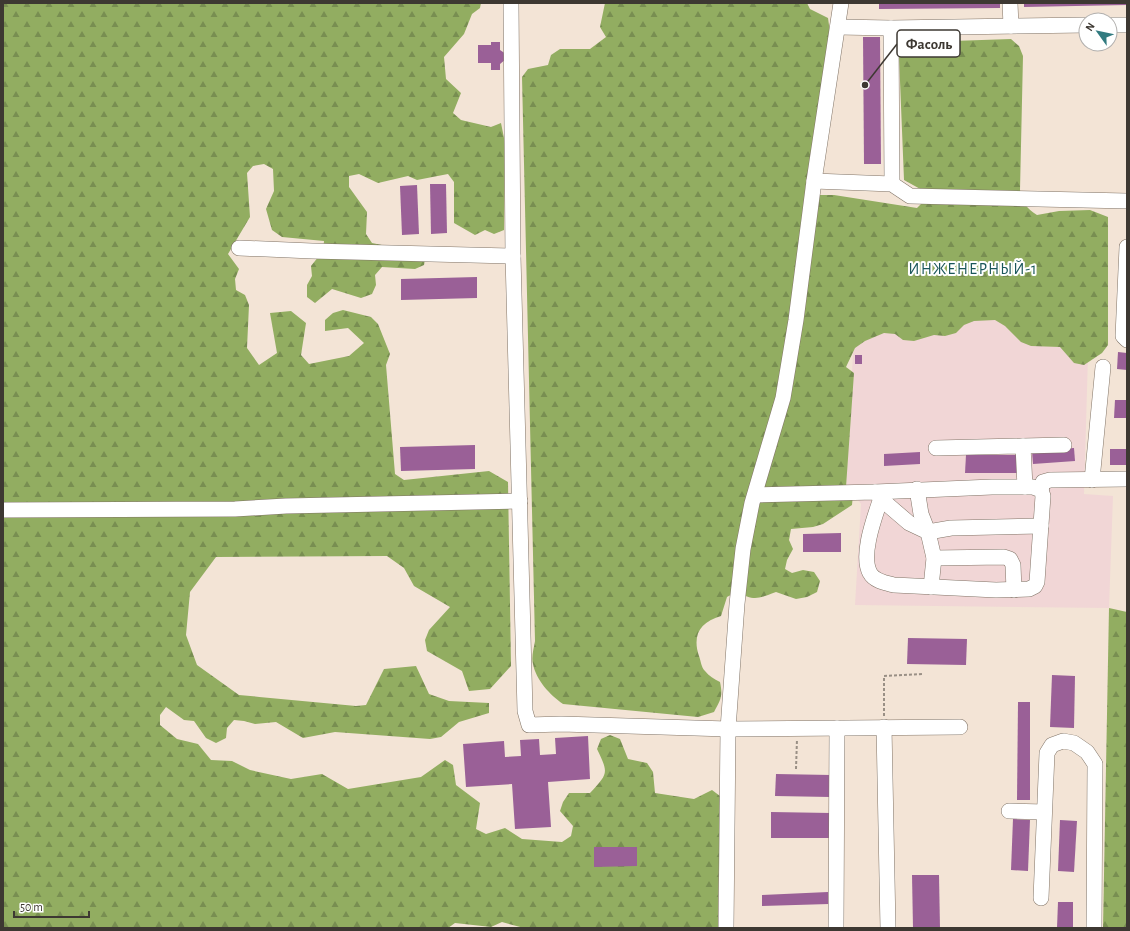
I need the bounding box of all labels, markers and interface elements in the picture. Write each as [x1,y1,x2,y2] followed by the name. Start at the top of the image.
[1078,12,1118,52] north arrow
[1083,21,1097,33] text: N
[897,30,960,57] callout: Фасоль
[906,37,952,52] text: Фасоль
[908,260,1038,277] district label: ИНЖЕНЕРНЫЙ-1
[14,893,89,919] scale bar
[20,901,43,913] text: 50 m

